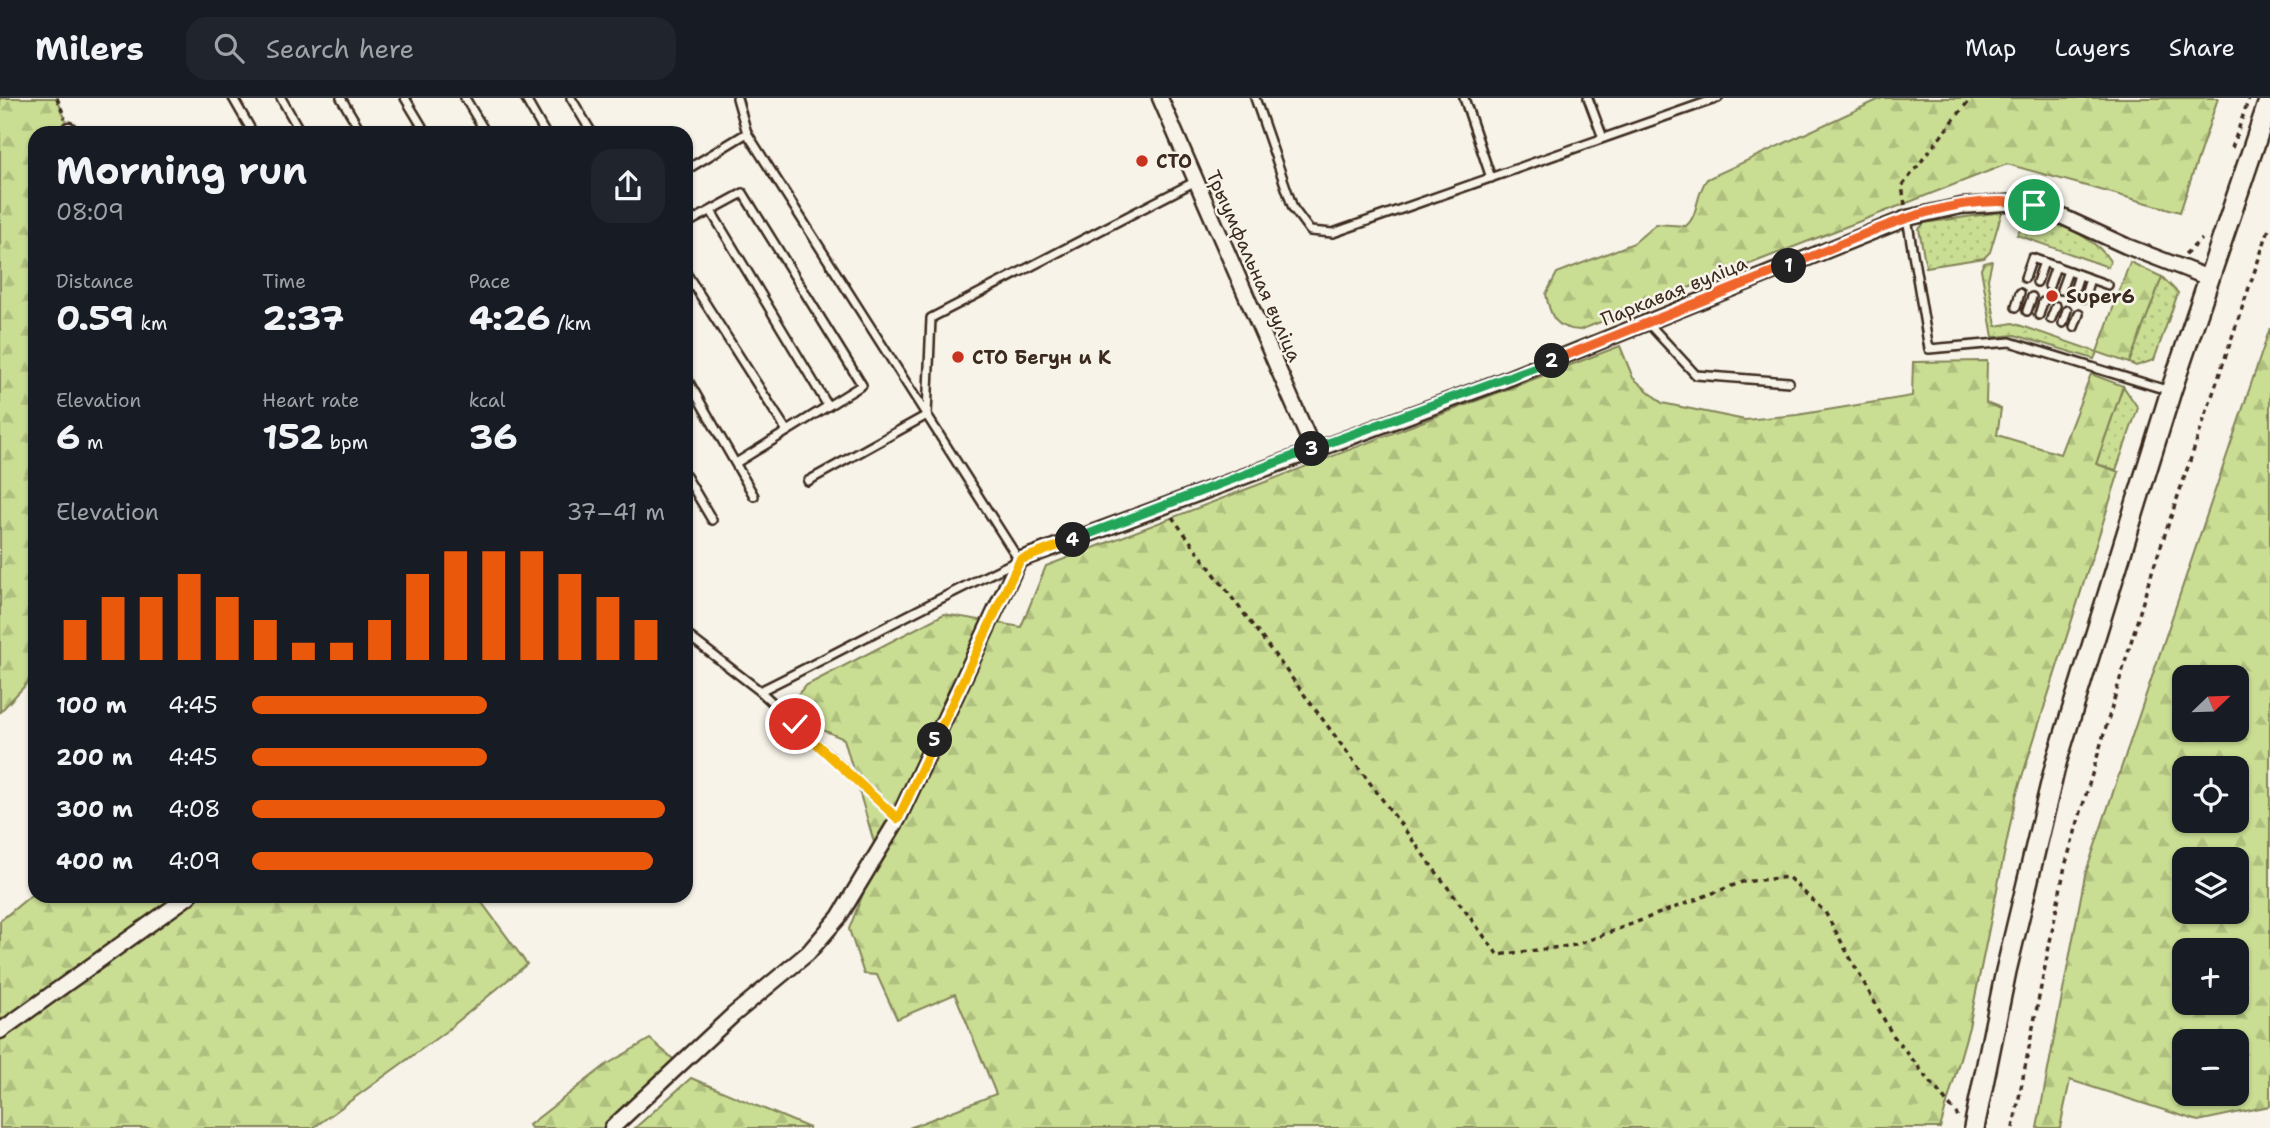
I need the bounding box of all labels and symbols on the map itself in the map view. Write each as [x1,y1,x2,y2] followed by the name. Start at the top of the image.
[1156,149,1192,174] place label: СТО
[1134,153,1150,169] marker: СТО
[1200,166,1308,366] street label: Трыумфальная вуліца
[2004,175,2064,235] pin
[1772,248,1806,284] pin: 1
[1597,250,1751,332] street label: Паркавая вуліца
[2066,284,2135,309] place label: Super6
[2044,288,2060,304] marker: Super6
[1534,344,1570,378] pin: 2
[972,345,1111,370] place label: СТО Бегун и К
[950,349,966,365] marker: СТО Бегун и К
[1294,432,1330,466] pin: 3
[1056,522,1090,558] pin: 4
[2172,665,2249,742] north arrow
[765,694,825,754] pin
[918,722,953,758] pin: 5

